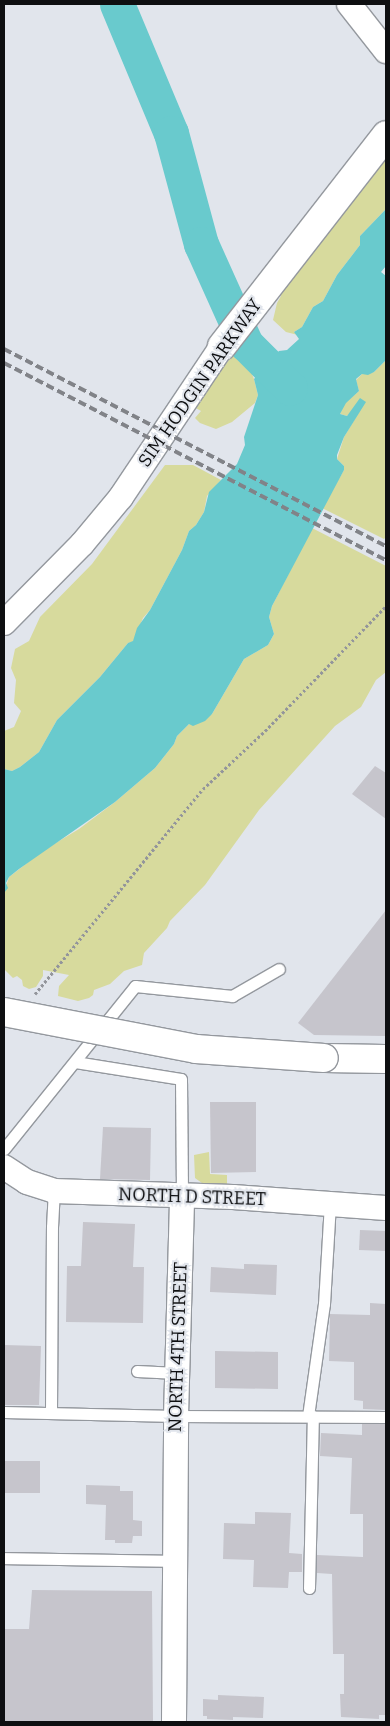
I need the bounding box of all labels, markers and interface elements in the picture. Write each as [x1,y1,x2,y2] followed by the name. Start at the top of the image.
[134,295,266,471] street label: SIM HODGIN PARKWAY
[118,1184,266,1210] street label: NORTH D STREET
[164,1262,192,1432] street label: NORTH 4TH STREET

